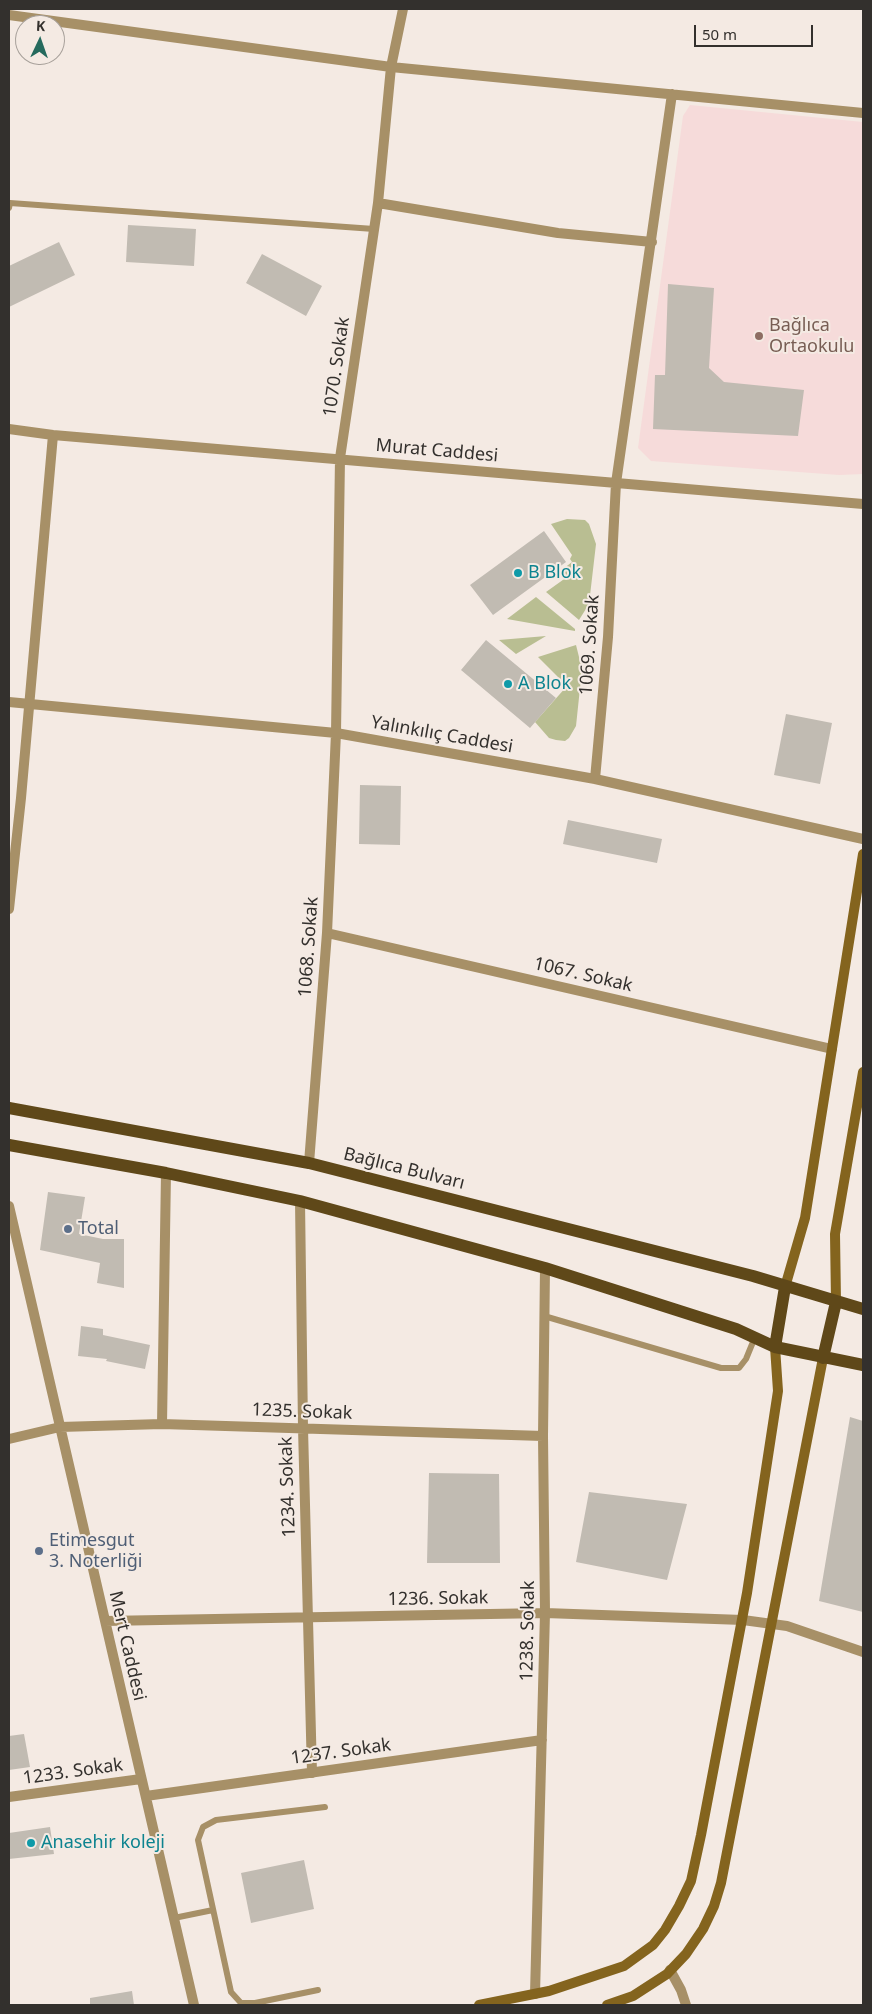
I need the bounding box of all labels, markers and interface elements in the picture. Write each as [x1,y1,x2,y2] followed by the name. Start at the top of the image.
[15,15,65,65] north arrow
[697,15,816,47] scale bar
[36,16,46,35] text: K
[702,24,737,44] text: 50 m
[769,315,854,358] place label: Bağlıca Ortaokulu
[319,316,355,418] street label: 1070. Sokak
[753,330,765,342] marker: Bağlıca Ortaokulu
[375,435,499,467] street label: Murat Caddesi
[528,562,581,584] place label: B Blok
[512,567,524,579] marker: B Blok
[576,594,604,696] street label: 1069. Sokak
[518,673,571,695] place label: A Blok
[502,678,514,690] marker: A Blok
[369,712,515,758] street label: Yalınkılıç Caddesi
[295,896,323,998] street label: 1068. Sokak
[531,953,635,997] street label: 1067. Sokak
[341,1143,467,1195] street label: Bağlıca Bulvarı
[78,1218,119,1240] place label: Total
[62,1223,74,1235] marker: Total
[251,1399,353,1425] street label: 1235. Sokak
[275,1436,301,1538] street label: 1234. Sokak
[49,1530,142,1572] place label: Etimesgut 3. Noterliği
[33,1545,45,1557] marker: Etimesgut 3. Noterliği
[516,1580,540,1682] street label: 1238. Sokak
[387,1587,489,1611] street label: 1236. Sokak
[104,1589,150,1703] street label: Mert Caddesi
[290,1734,392,1770] street label: 1237. Sokak
[22,1754,124,1790] street label: 1233. Sokak
[41,1832,165,1854] place label: Anasehir koleji
[25,1837,37,1849] marker: Anasehir koleji

